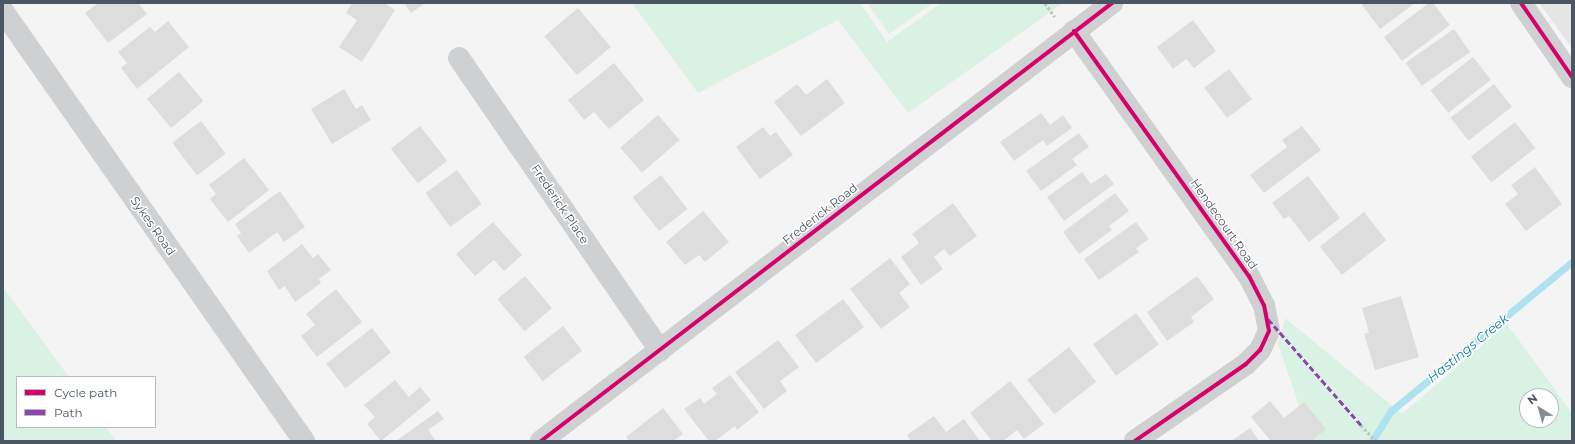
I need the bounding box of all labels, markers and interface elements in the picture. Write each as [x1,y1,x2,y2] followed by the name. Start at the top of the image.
[528,162,592,246] street label: Frederick Place
[1187,176,1261,272] street label: Hendecourt Road
[780,180,860,248] street label: Frederick Road
[127,194,179,258] street label: Sykes Road
[1424,311,1512,385] water label: Hastings Creek
[16,376,156,428] legend
[54,385,117,400] text: Cycle path
[1519,388,1559,428] north arrow
[1525,391,1540,407] text: N
[54,405,83,420] text: Path

